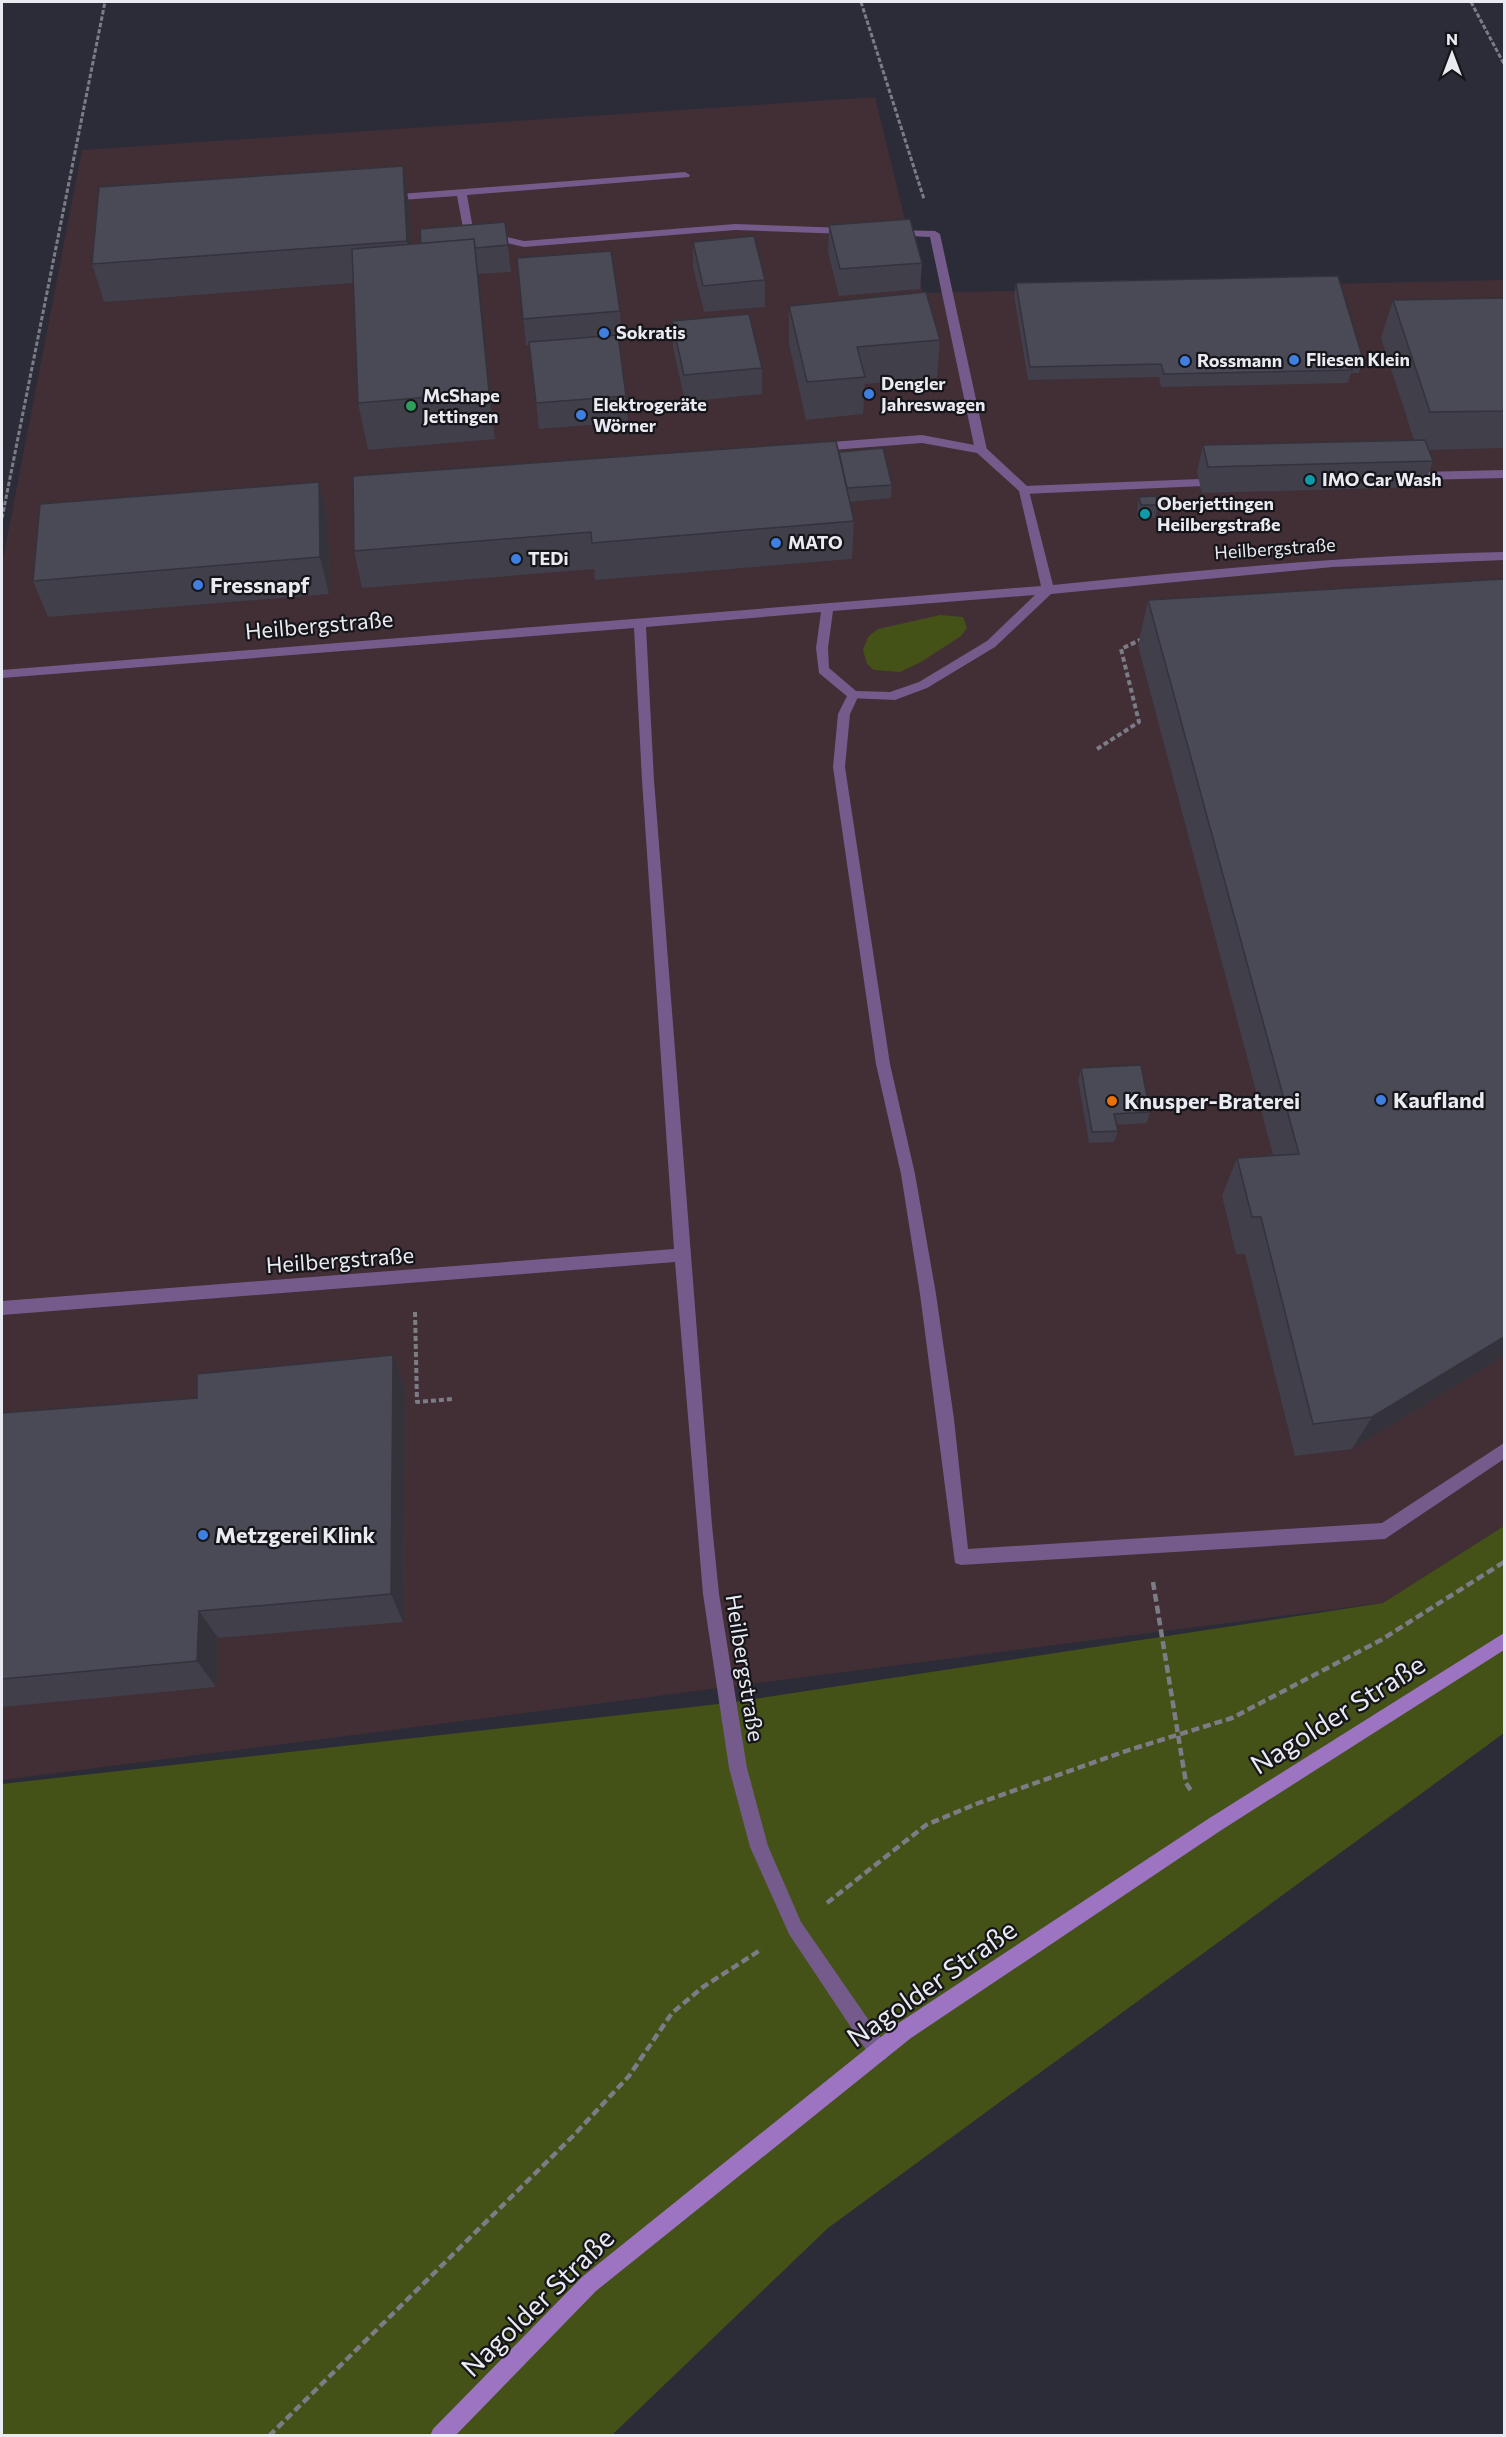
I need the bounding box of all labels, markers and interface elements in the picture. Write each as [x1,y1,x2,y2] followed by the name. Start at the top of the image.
[1422,24,1482,84] north arrow
[1446,29,1458,48] text: N
[616,321,686,343] place label: Sokratis
[597,326,611,340] marker: Sokratis
[1306,348,1410,370] place label: Fliesen Klein
[1197,349,1282,371] place label: Rossmann
[1287,353,1301,367] marker: Fliesen Klein
[1178,354,1192,368] marker: Rossmann
[881,372,985,415] place label: Dengler Jahreswagen
[423,384,500,427] place label: McShape Jettingen
[862,387,876,401] marker: Dengler Jahreswagen
[593,393,707,436] place label: Elektrogeräte Wörner
[404,399,418,413] marker: McShape Jettingen
[574,408,588,422] marker: Elektrogeräte Wörner
[1322,468,1442,490] place label: IMO Car Wash
[1303,473,1317,487] marker: IMO Car Wash
[1157,492,1280,535] place label: Oberjettingen Heilbergstraße
[1138,507,1152,521] marker: Oberjettingen Heilbergstraße
[788,531,843,553] place label: MATO
[1213,533,1336,563] street label: Heilbergstraße
[769,536,783,550] marker: MATO
[528,547,569,569] place label: TEDi
[509,552,523,566] marker: TEDi
[210,571,311,598] place label: Fressnapf
[191,578,205,592] marker: Fressnapf
[244,605,394,644] street label: Heilbergstraße
[1393,1086,1485,1113] place label: Kaufland
[1124,1087,1300,1114] place label: Knusper-Braterei
[1374,1093,1388,1107] marker: Kaufland
[1105,1094,1119,1108] marker: Knusper-Braterei
[265,1241,415,1278] street label: Heilbergstraße
[215,1521,376,1548] place label: Metzgerei Klink
[196,1528,210,1542] marker: Metzgerei Klink
[721,1592,770,1743] street label: Heilbergstraße
[1244,1647,1431,1781] street label: Nagolder Straße
[840,1912,1022,2054] street label: Nagolder Straße
[454,2221,620,2383] street label: Nagolder Straße

